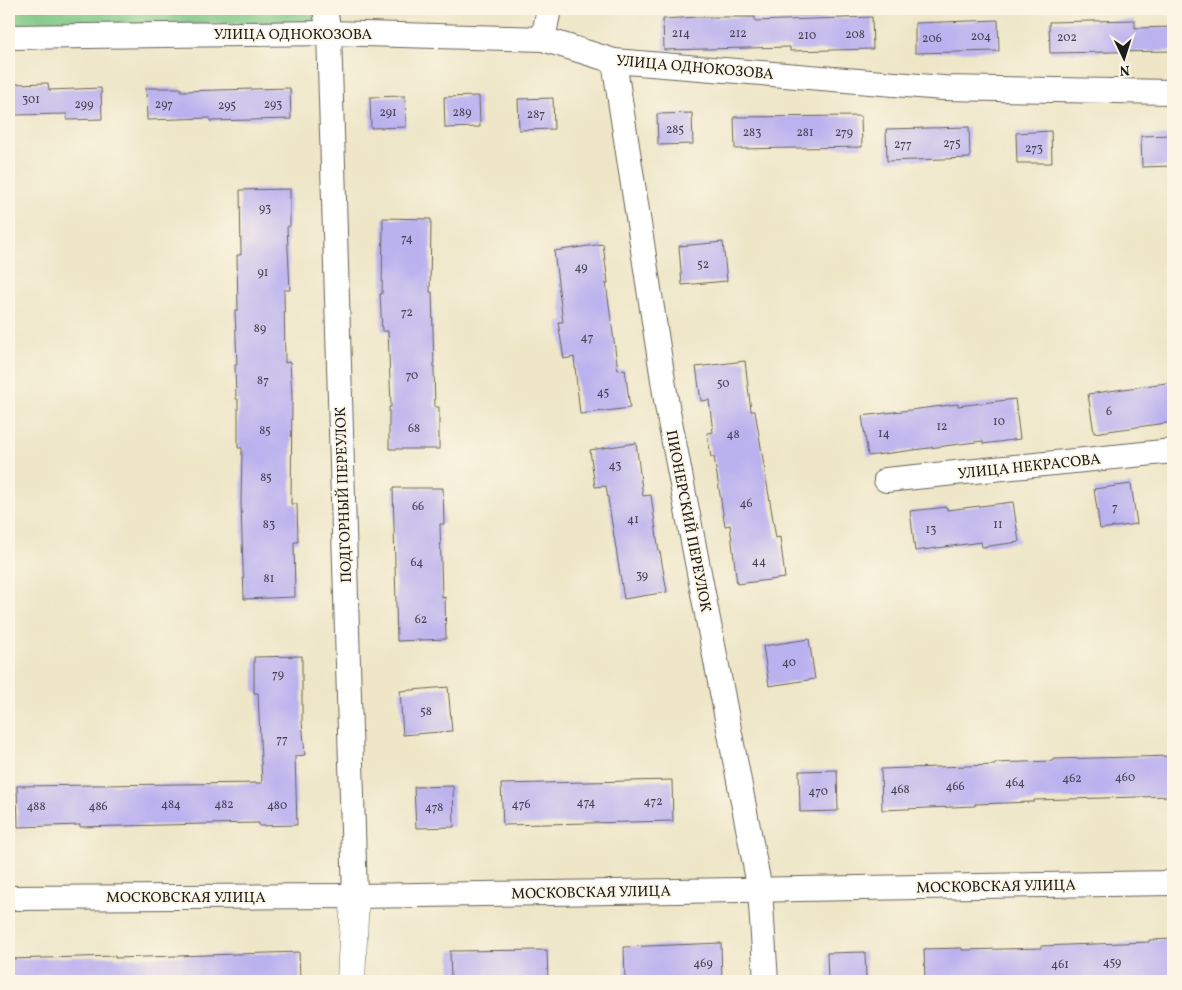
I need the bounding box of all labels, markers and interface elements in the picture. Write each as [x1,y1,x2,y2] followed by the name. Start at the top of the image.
[214,25,373,46] street label: УЛИЦА ОДНОКОЗОВА
[672,26,690,42] house number: 214
[729,26,747,42] house number: 212
[845,27,865,43] house number: 208
[798,28,816,44] house number: 210
[971,29,991,45] house number: 204
[1057,30,1077,46] house number: 202
[922,31,942,47] house number: 206
[1100,32,1150,82] north arrow
[615,51,775,86] street label: УЛИЦА ОДНОКОЗОВА
[1119,60,1131,79] text: N
[22,92,40,108] house number: 301
[75,97,93,113] house number: 299
[155,97,173,113] house number: 297
[264,97,282,113] house number: 293
[218,98,236,114] house number: 295
[379,105,397,121] house number: 291
[453,105,471,121] house number: 289
[527,107,545,123] house number: 287
[666,122,684,138] house number: 285
[743,125,761,141] house number: 283
[796,125,814,141] house number: 281
[835,125,853,141] house number: 279
[943,136,961,152] house number: 275
[894,137,912,153] house number: 277
[1025,141,1043,157] house number: 273
[259,201,271,217] house number: 93
[401,231,413,247] house number: 74
[697,257,709,273] house number: 52
[574,260,588,276] house number: 49
[258,265,268,281] house number: 91
[401,305,413,321] house number: 72
[254,321,266,337] house number: 89
[581,330,594,346] house number: 47
[406,368,418,384] house number: 70
[257,373,269,389] house number: 87
[717,376,729,392] house number: 50
[597,385,610,401] house number: 45
[1106,404,1112,420] house number: 6
[331,407,358,583] street label: ПОДГОРНЫЙ ПЕРЕУЛОК
[993,414,1005,430] house number: 10
[936,419,948,435] house number: 12
[408,421,420,437] house number: 68
[259,423,271,439] house number: 85
[878,426,890,442] house number: 14
[726,427,740,443] house number: 48
[660,428,716,614] street label: ПИОНЕРСКИЙ ПЕРЕУЛОК
[957,450,1102,485] street label: УЛИЦА НЕКРАСОВА
[609,458,621,474] house number: 43
[260,470,272,486] house number: 85
[739,496,753,512] house number: 46
[412,499,424,515] house number: 66
[1112,500,1118,516] house number: 7
[627,512,639,528] house number: 41
[263,517,275,533] house number: 83
[993,517,1003,533] house number: 11
[926,522,936,538] house number: 13
[752,554,766,570] house number: 44
[411,555,423,571] house number: 64
[636,568,648,584] house number: 39
[264,571,274,587] house number: 81
[415,612,427,628] house number: 62
[782,655,796,671] house number: 40
[272,667,284,683] house number: 79
[420,704,432,720] house number: 58
[276,732,288,748] house number: 77
[1115,770,1135,786] house number: 460
[1062,771,1082,787] house number: 462
[1005,775,1025,791] house number: 464
[945,779,965,795] house number: 466
[890,782,910,798] house number: 468
[808,784,828,800] house number: 470
[643,794,663,810] house number: 472
[577,795,595,811] house number: 474
[161,797,181,813] house number: 484
[214,797,234,813] house number: 482
[511,797,531,813] house number: 476
[267,798,287,814] house number: 480
[26,799,46,815] house number: 488
[88,799,108,815] house number: 486
[425,800,443,816] house number: 478
[916,876,1077,899] street label: МОСКОВСКАЯ УЛИЦА
[511,882,672,905] street label: МОСКОВСКАЯ УЛИЦА
[106,888,266,909] street label: МОСКОВСКАЯ УЛИЦА
[1103,955,1121,971] house number: 459
[693,956,713,972] house number: 469
[1051,957,1069,973] house number: 461

